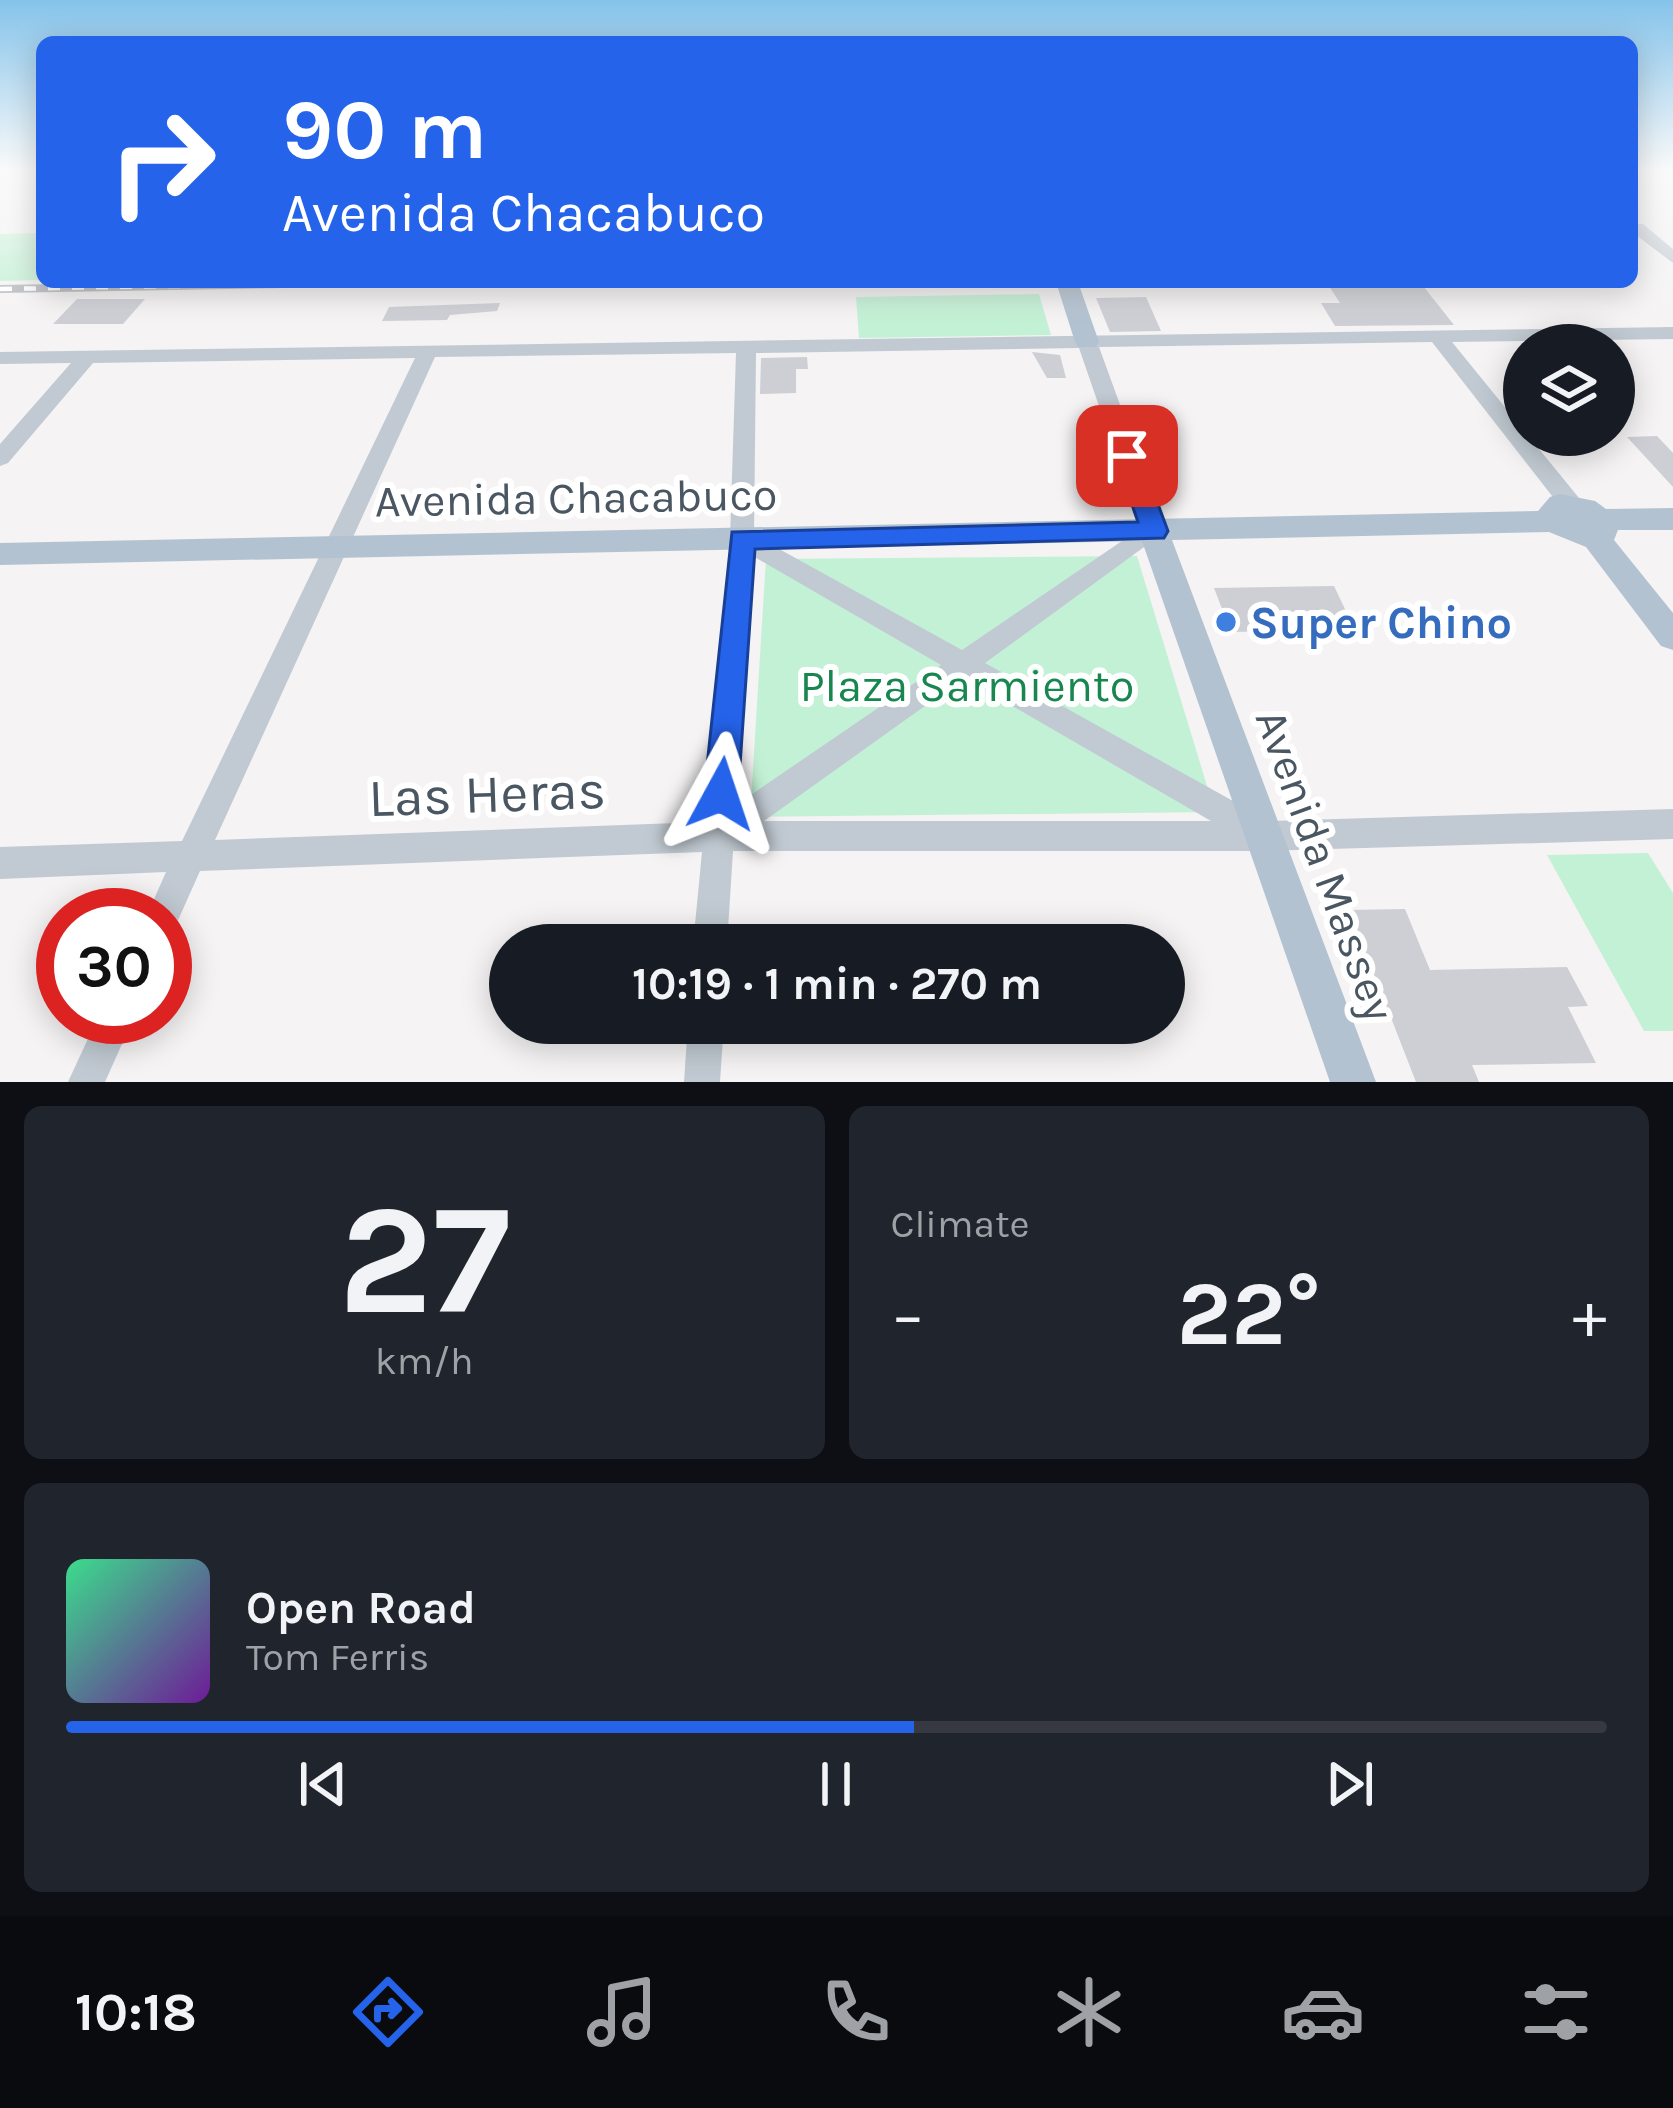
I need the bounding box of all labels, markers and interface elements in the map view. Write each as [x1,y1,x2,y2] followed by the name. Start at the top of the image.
[282,81,487,179] text: 90 m
[84,84,240,240] icon: right
[282,181,765,245] text: Avenida Chacabuco
[1503,324,1635,456] map controls
[1503,324,1635,456] button: layers
[1076,405,1178,507] pin
[1094,423,1160,489] icon: arrive
[374,468,778,528] street label: Avenida Chacabuco
[1250,597,1512,649] place label: Super Chino
[1213,609,1239,635] marker: Super Chino
[800,660,1134,712] park label: Plaza Sarmiento
[1244,703,1406,1029] street label: Avenida Massey
[658,731,784,857] position arrow
[367,758,607,830] street label: Las Heras
[36,888,192,1044] speed limit sign: 30
[632,958,1042,1010] text: 10:19 · 1 min · 270 m
[338,1169,510,1351] text: 27
[891,1201,1030,1247] text: Climate
[1177,1261,1321,1367] text: 22°
[891,1276,925,1354] text: −
[1572,1276,1607,1354] text: +
[375,1338,474,1384] text: km/h
[246,1582,476,1634] text: Open Road
[246,1634,429,1680] text: Tom Ferris
[290,1751,356,1817] icon: previous
[803,1751,869,1817] icon: pause
[1317,1751,1383,1817] icon: next
[346,1970,430,2054] icon: directions
[580,1970,664,2054] icon: music
[814,1970,898,2054] icon: phone
[1047,1970,1131,2054] icon: climate
[1281,1970,1365,2054] icon: car
[1514,1970,1598,2054] icon: filters
[75,1980,197,2044] text: 10:18

